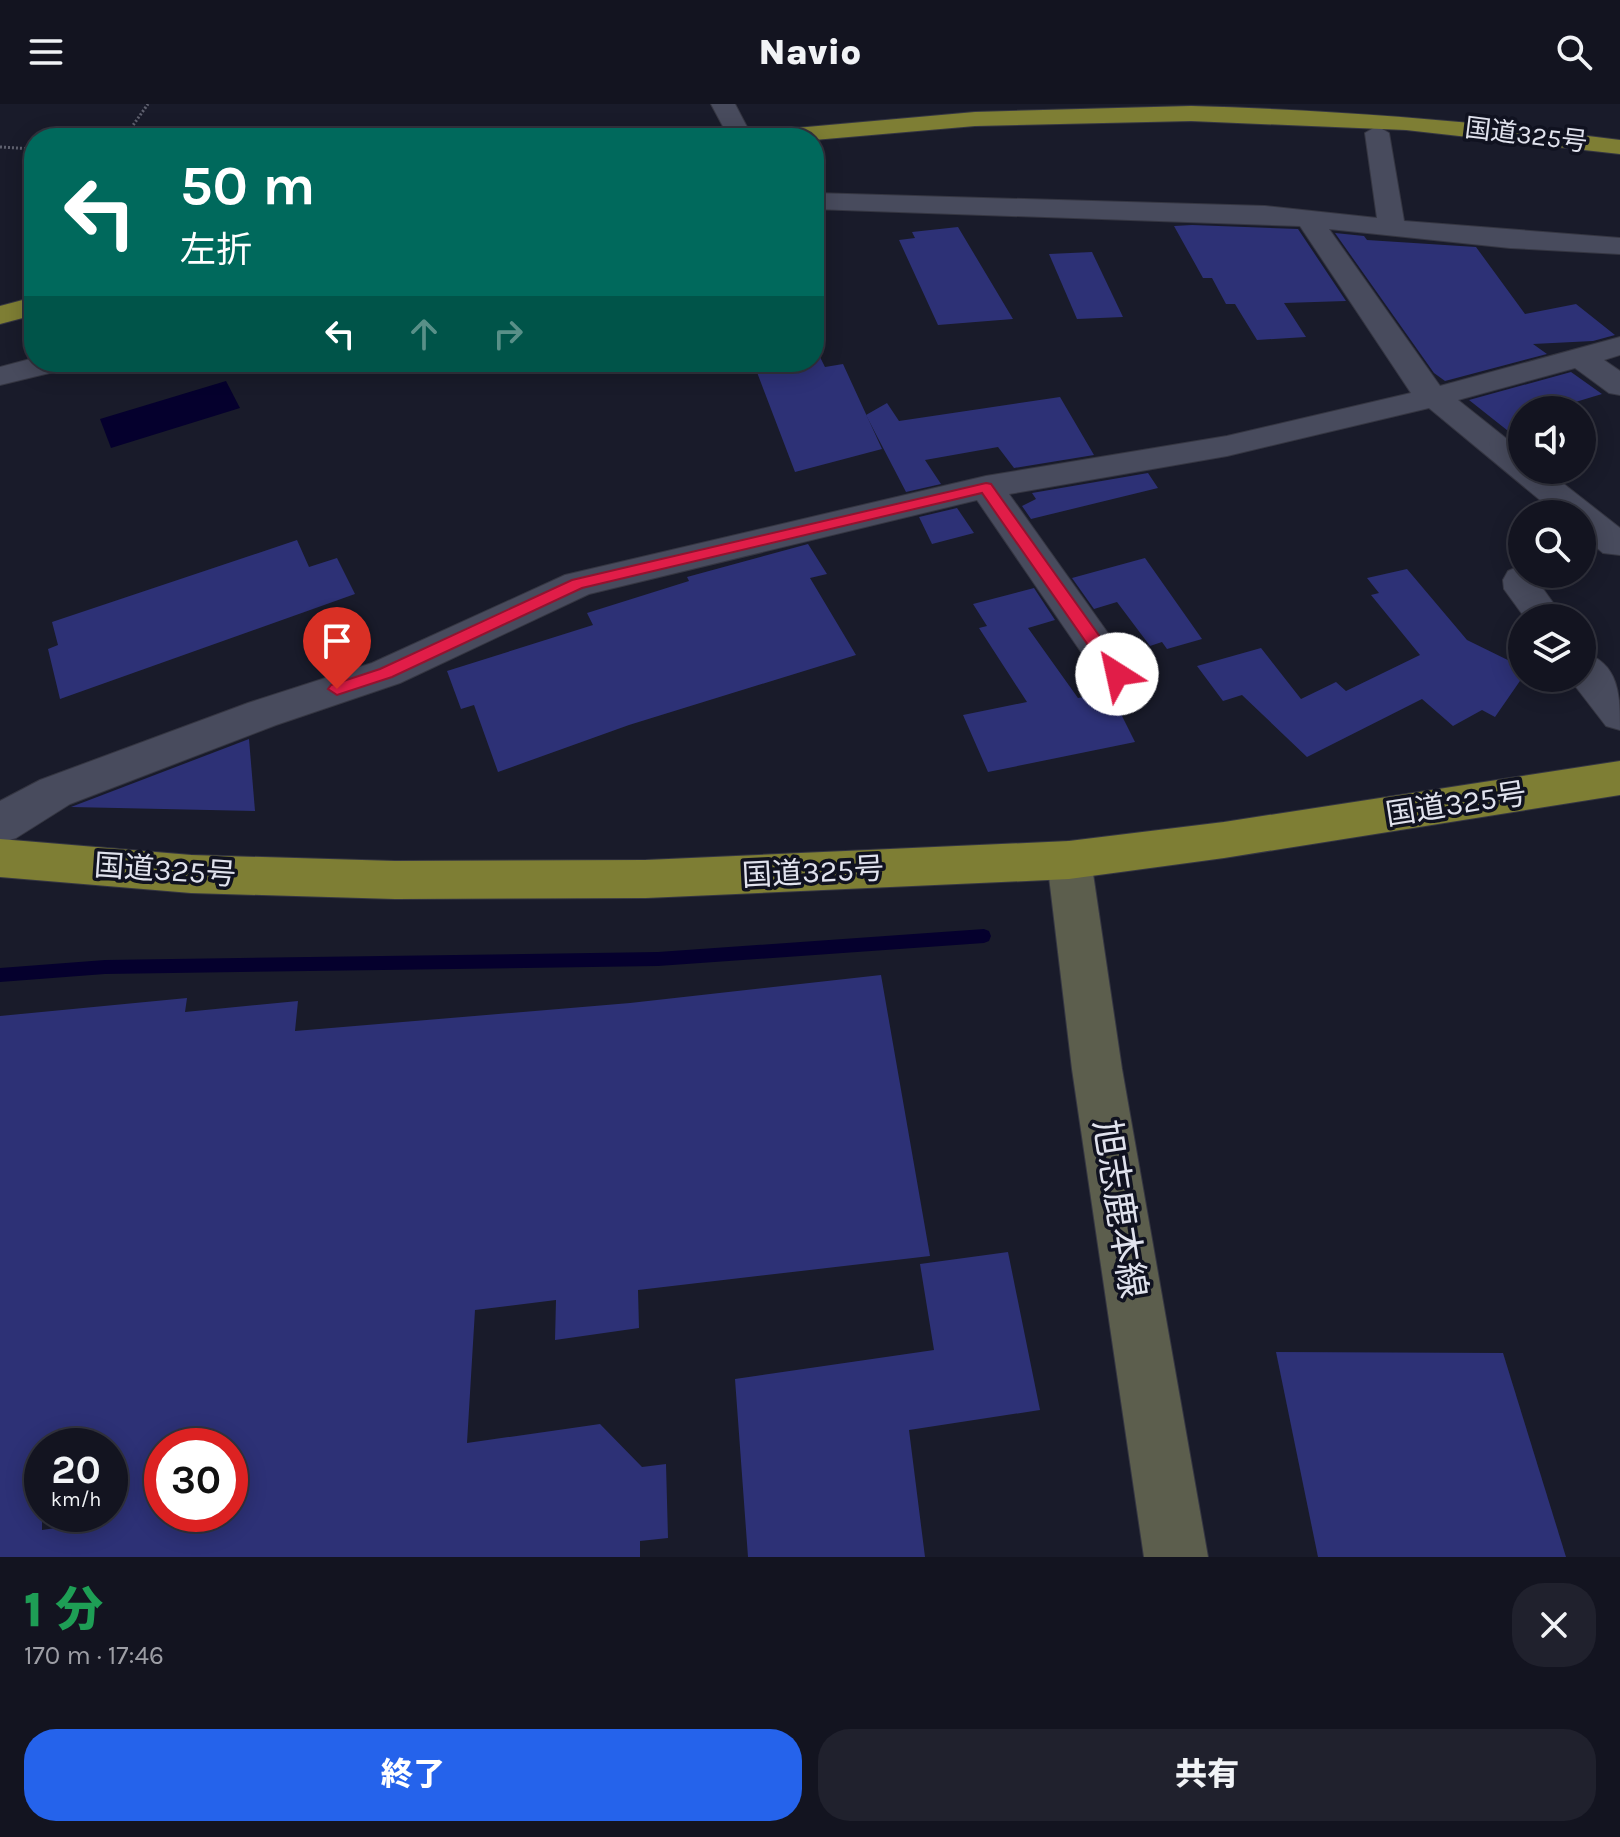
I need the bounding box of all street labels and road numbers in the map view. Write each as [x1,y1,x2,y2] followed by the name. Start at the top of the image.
[1463,112,1589,158] street label: 国道325号
[1383,775,1529,833] street label: 国道325号
[93,847,237,893] street label: 国道325号
[741,850,885,894] street label: 国道325号
[1085,1117,1155,1301] street label: 旭志鹿本線

